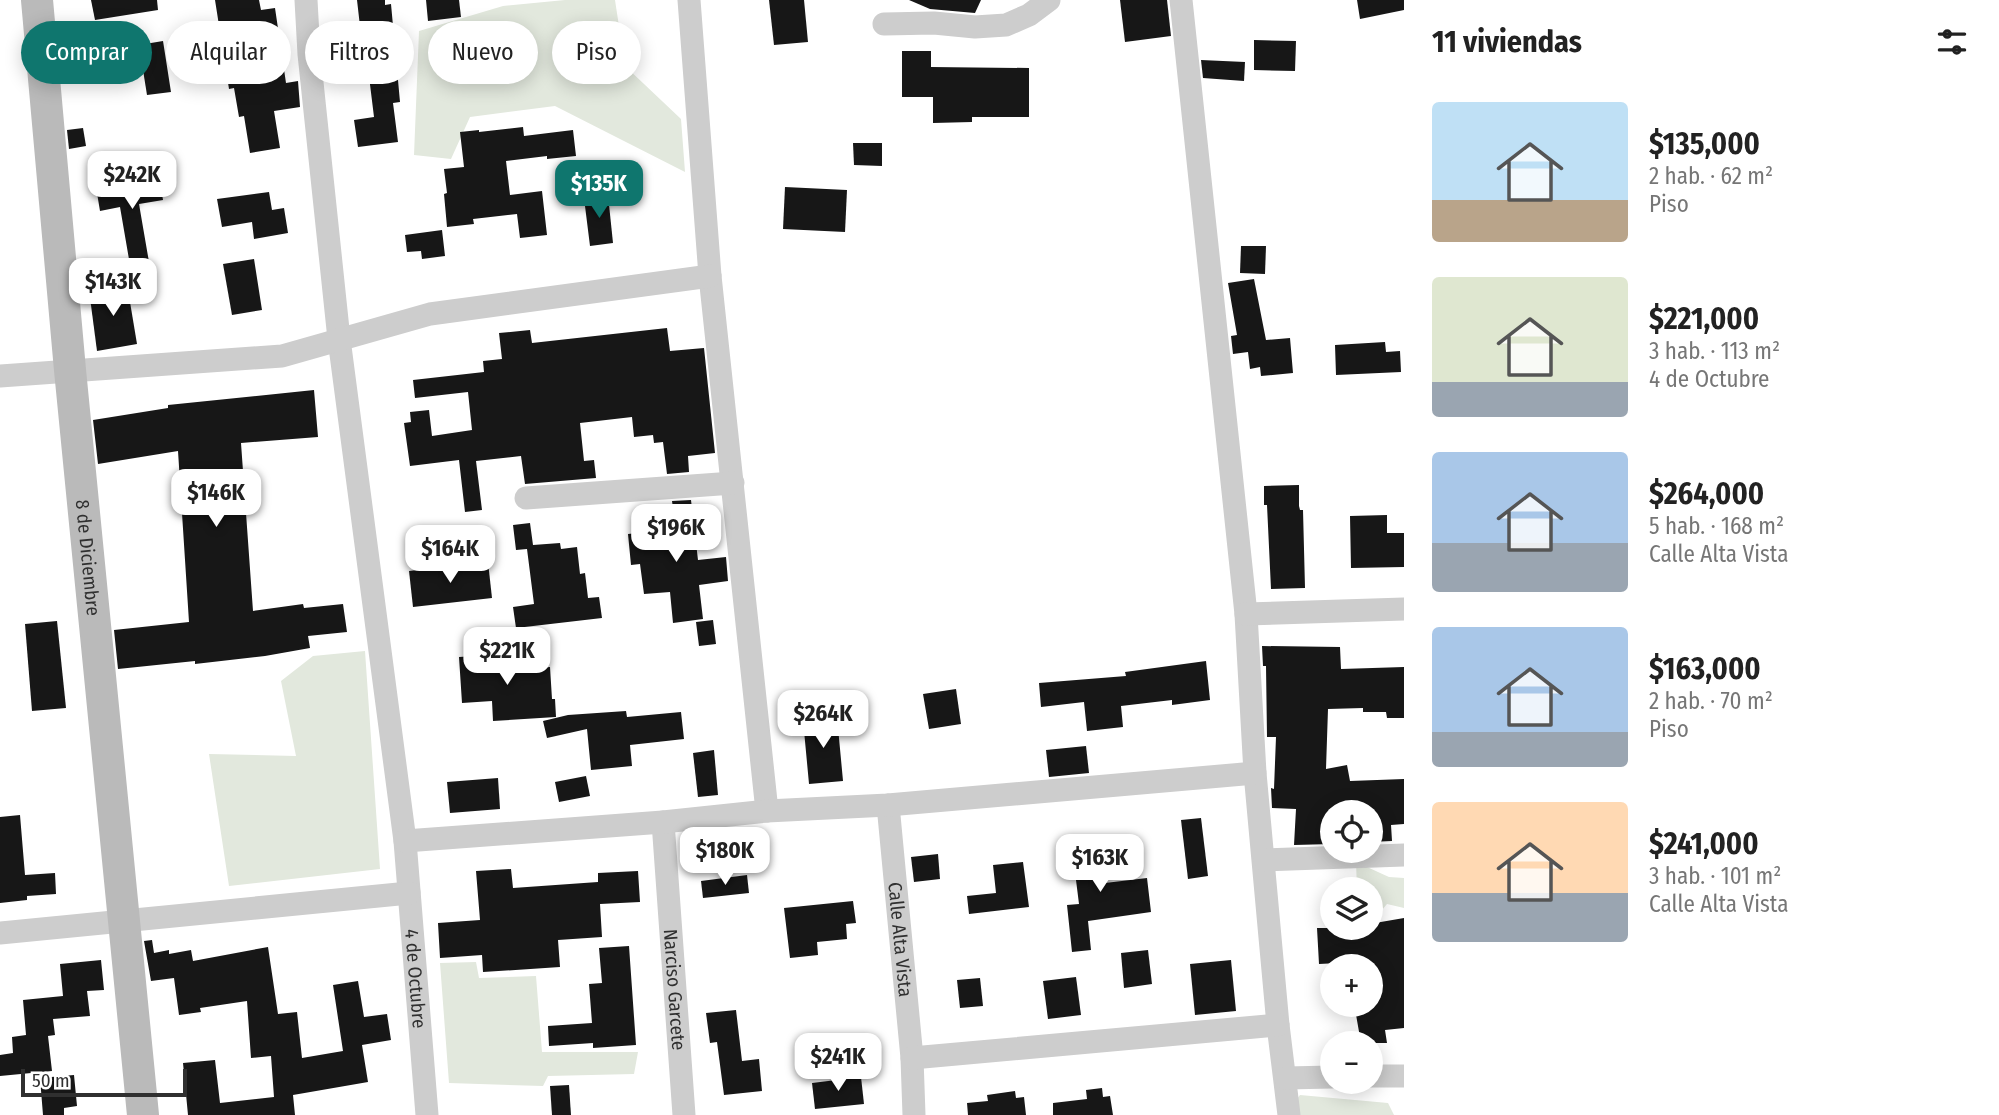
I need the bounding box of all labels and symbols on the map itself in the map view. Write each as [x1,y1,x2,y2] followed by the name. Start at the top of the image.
[83,152,181,211] pin: $242K
[550,160,648,220] pin: $135K
[64,258,162,318] pin: $143K
[167,470,265,529] pin: $146K
[71,499,105,617] street label: 8 de Diciembre
[627,504,725,564] pin: $196K
[401,526,499,585] pin: $164K
[458,628,556,687] pin: $221K
[774,690,872,750] pin: $264K
[676,828,774,887] pin: $180K
[1051,834,1149,894] pin: $163K
[883,881,917,998] street label: Calle Alta Vista
[400,928,431,1029] street label: 4 de Octubre
[659,928,690,1051] street label: Narciso Garcete
[789,1034,887,1093] pin: $241K
[21,1066,187,1098] scale bar

